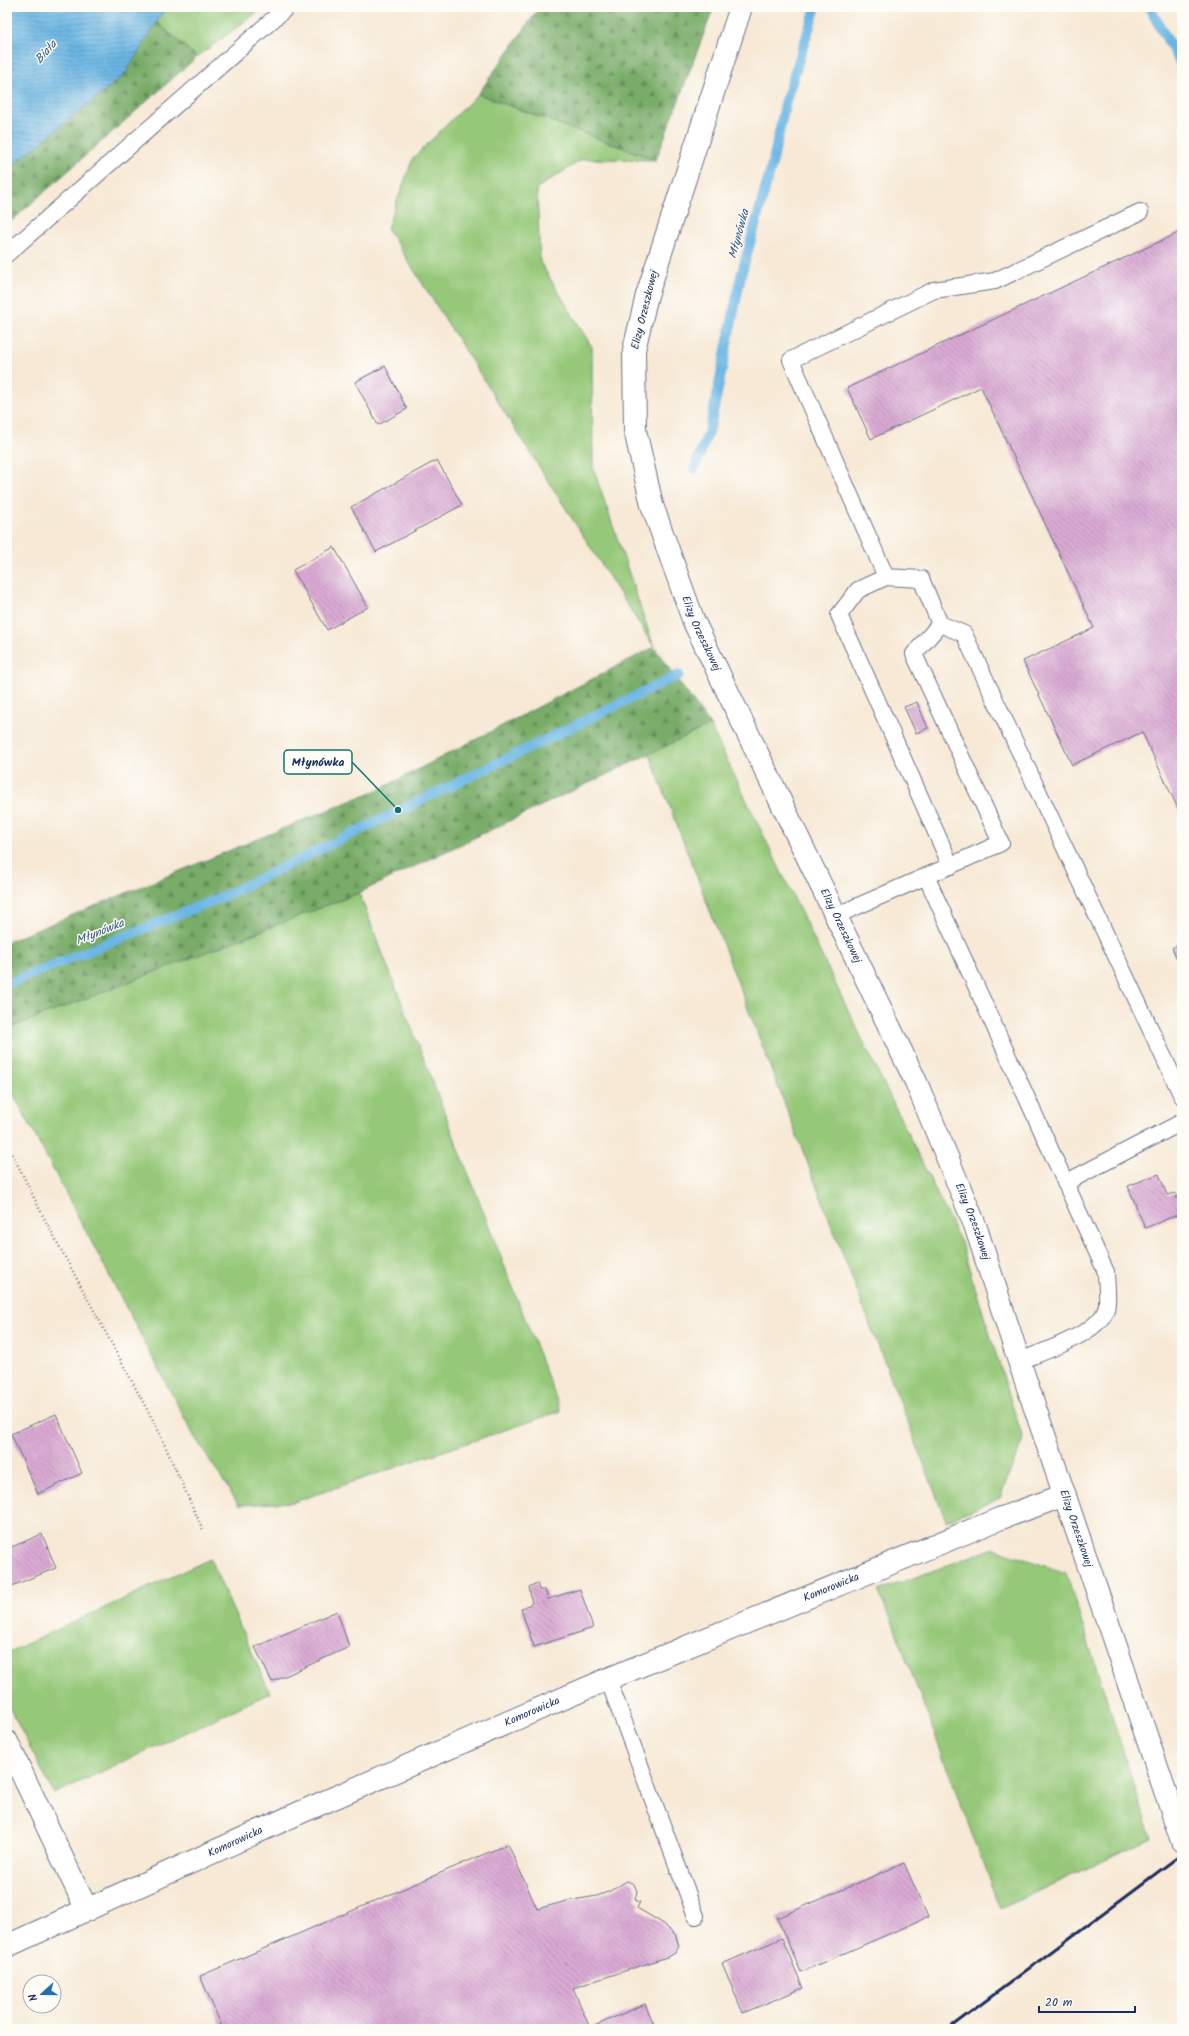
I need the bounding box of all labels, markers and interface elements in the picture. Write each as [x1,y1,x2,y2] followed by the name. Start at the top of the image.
[30,35,63,68] water label: Biała
[723,206,755,261] water label: Młynówka
[626,267,664,352] street label: Elizy Orzeszkowej
[676,593,726,676] street label: Elizy Orzeszkowej
[284,750,352,774] callout: Młynówka
[292,753,344,772] text: Młynówka
[815,885,867,967] street label: Elizy Orzeszkowej
[73,913,128,950] water label: Młynówka
[950,1180,995,1264] street label: Elizy Orzeszkowej
[1054,1487,1098,1571] street label: Elizy Orzeszkowej
[801,1568,862,1607] street label: Komorowicka
[501,1692,563,1732] street label: Komorowicka
[205,1822,266,1862] street label: Komorowicka
[22,1974,62,2014] north arrow
[1039,1988,1135,2014] scale bar
[24,1991,43,2004] text: N
[1045,1993,1073,2012] text: 20 m

